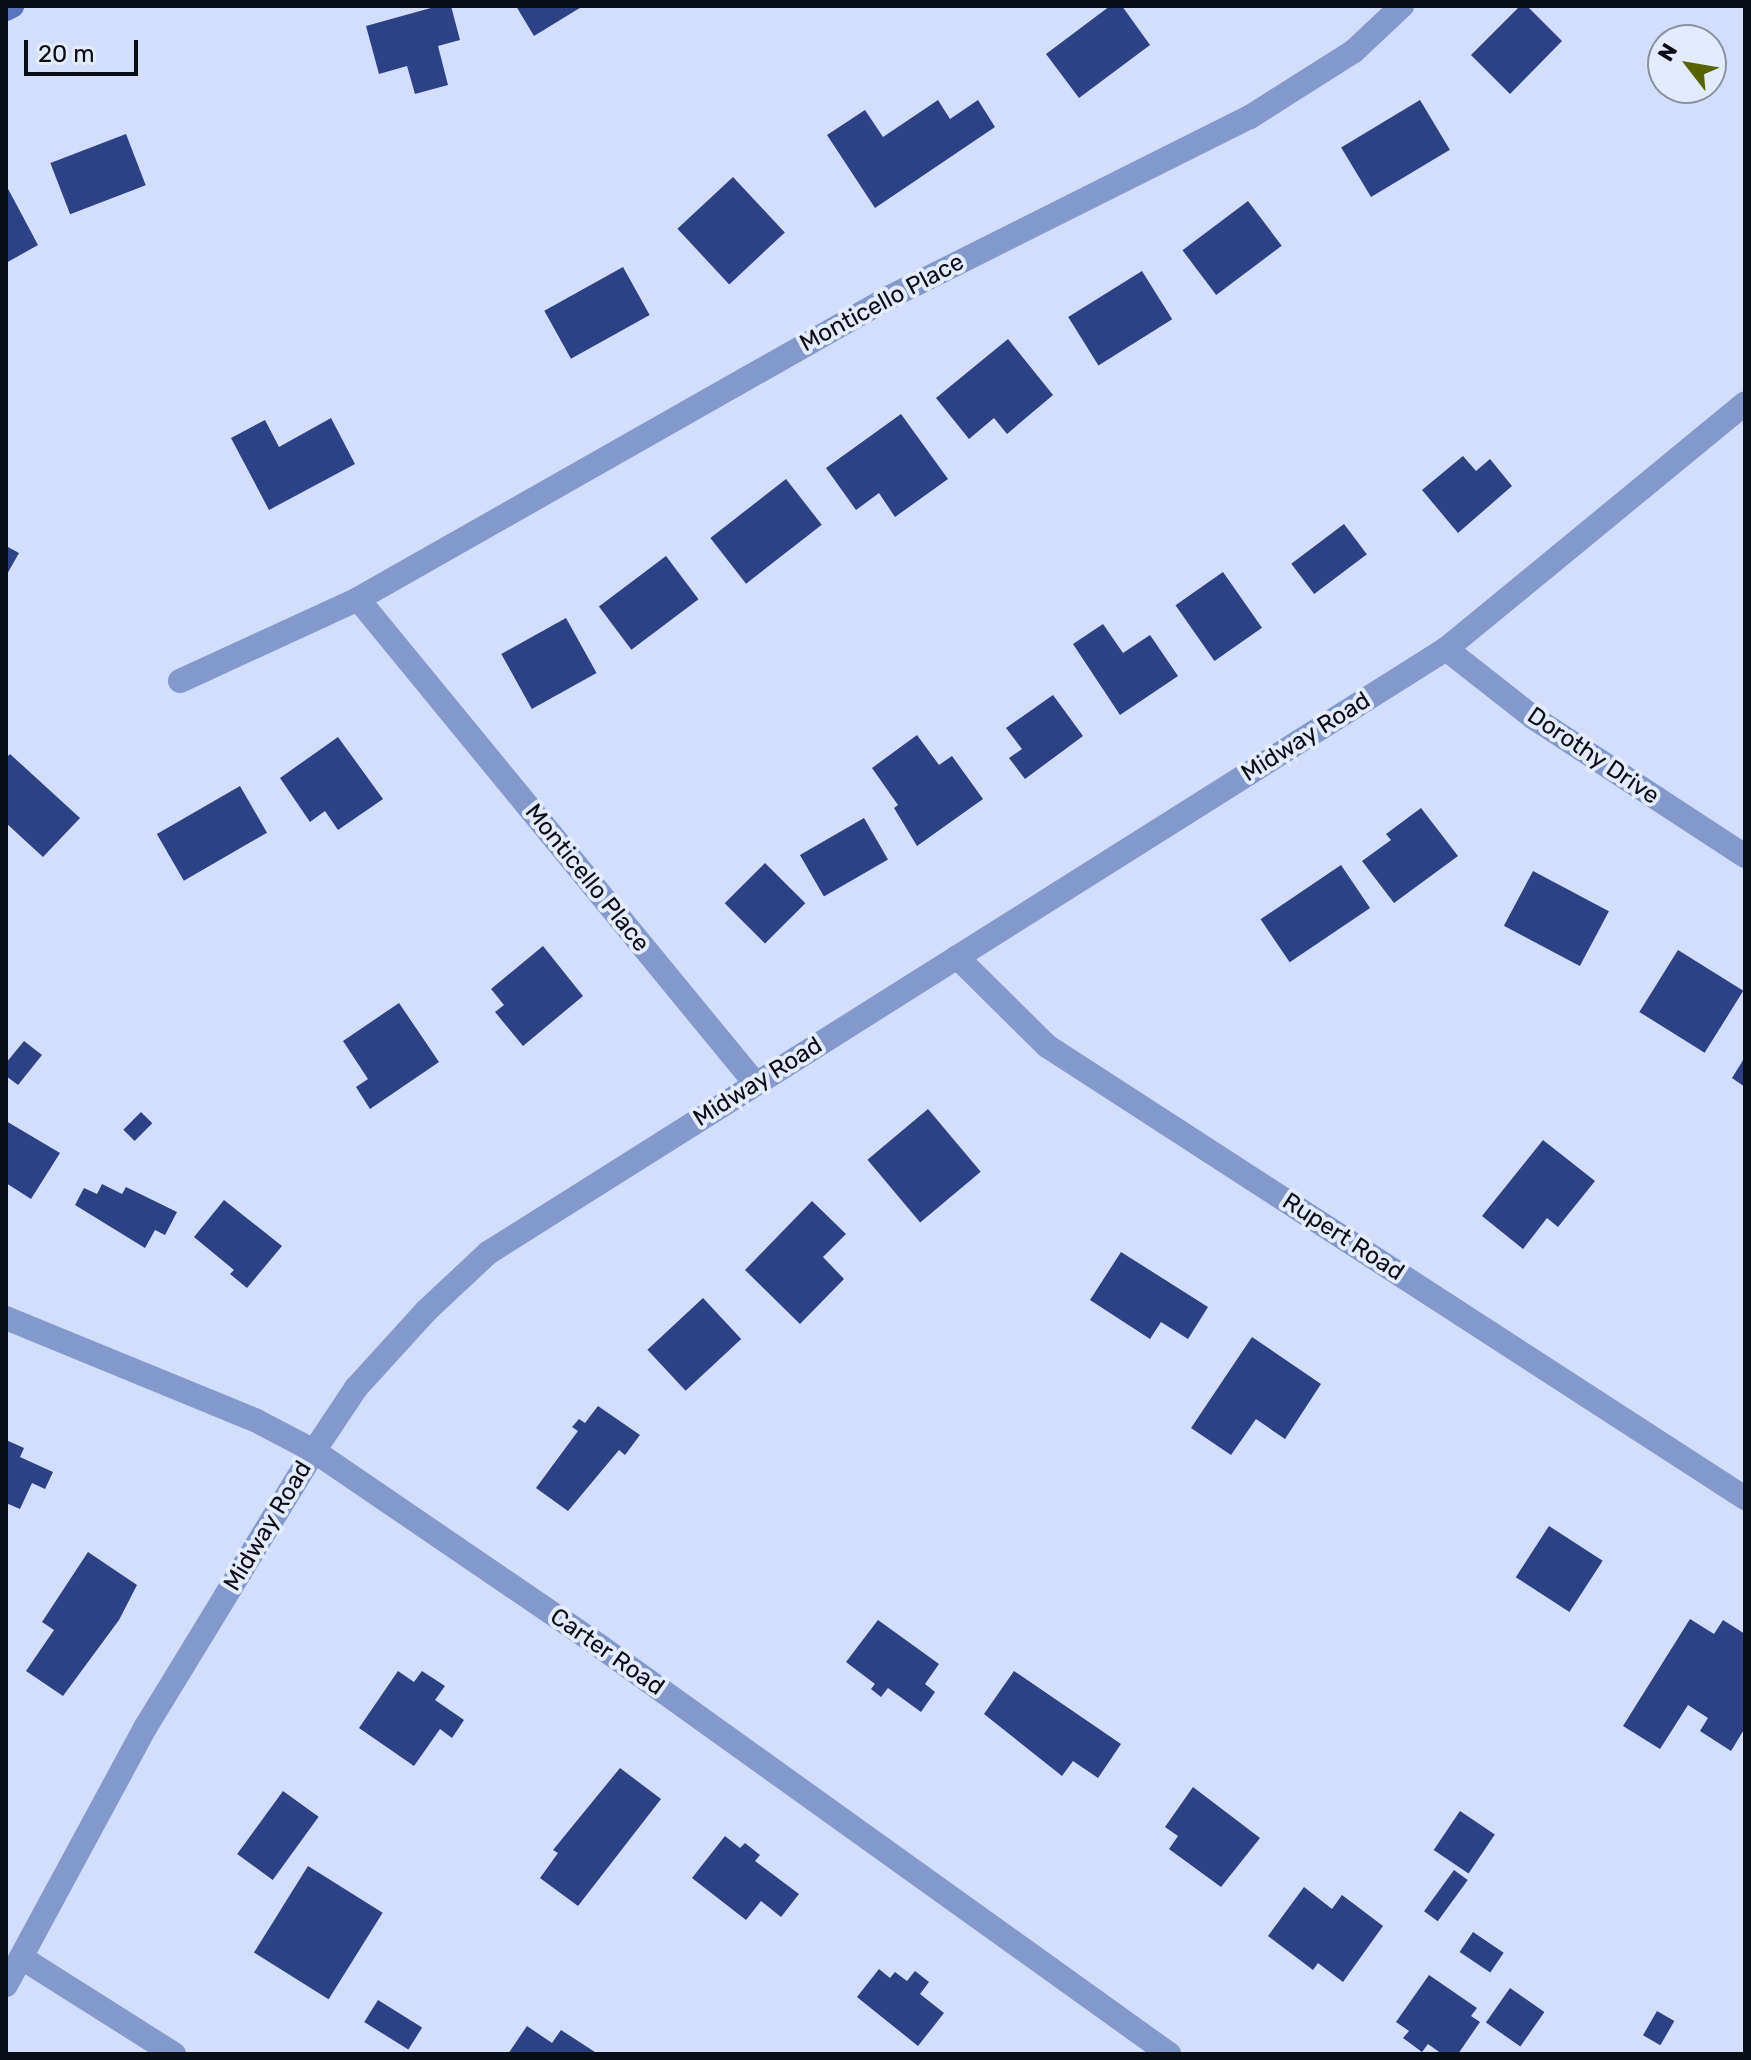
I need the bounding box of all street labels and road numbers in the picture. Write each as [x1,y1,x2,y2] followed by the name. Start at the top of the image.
[795,248,969,358] street label: Monticello Place
[1236,686,1376,788] street label: Midway Road
[1521,701,1665,811] street label: Dorothy Drive
[519,798,655,958] street label: Monticello Place
[688,1031,828,1133] street label: Midway Road
[1277,1187,1409,1287] street label: Rupert Road
[218,1456,318,1596] street label: Midway Road
[544,1602,670,1702] street label: Carter Road

